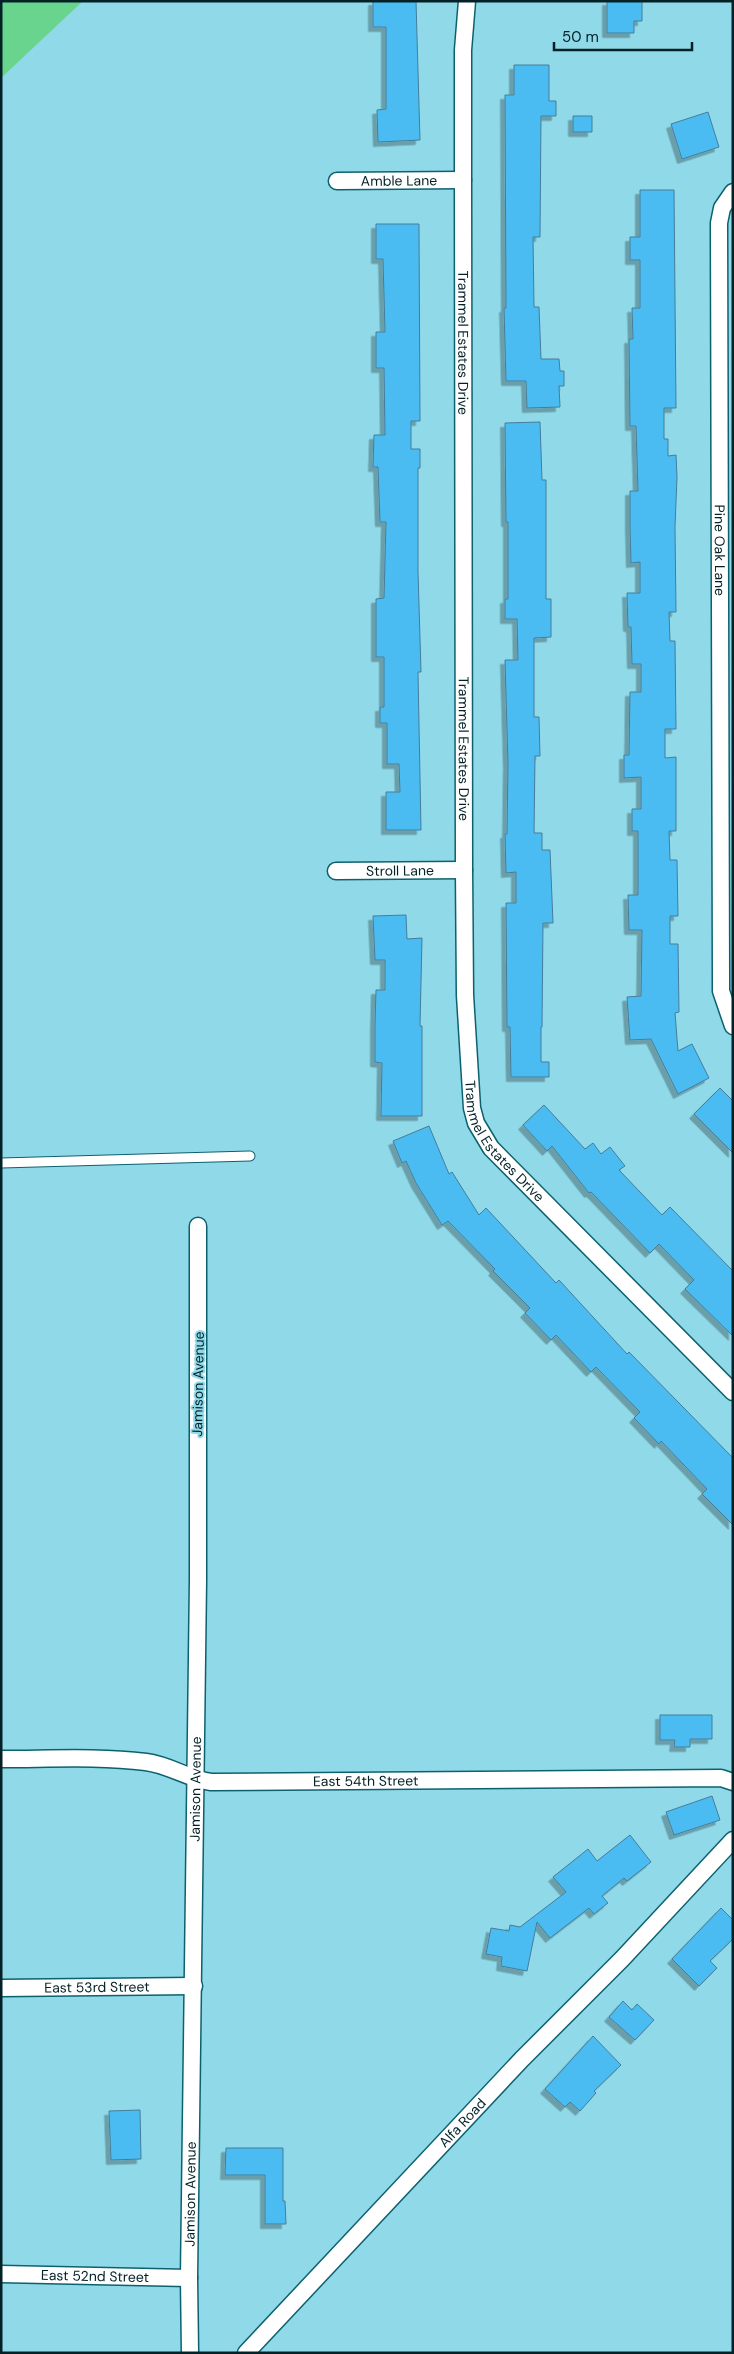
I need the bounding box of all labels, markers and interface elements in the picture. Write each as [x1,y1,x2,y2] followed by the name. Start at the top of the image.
[554,20,692,52] scale bar
[562,27,599,47] text: 50 m
[361,171,437,190] street label: Amble Lane
[454,271,472,415] street label: Trammel Estates Drive
[711,505,729,596] street label: Pine Oak Lane
[455,677,473,821] street label: Trammel Estates Drive
[366,861,434,880] street label: Stroll Lane
[461,1080,548,1206] street label: Trammel Estates Drive
[188,1331,208,1437] street label: Jamison Avenue
[186,1736,205,1842] street label: Jamison Avenue
[313,1771,419,1790] street label: East 54th Street
[44,1977,150,1997] street label: East 53rd Street
[435,2094,490,2151] street label: Alfa Road
[180,2141,200,2247] street label: Jamison Avenue
[41,2266,149,2286] street label: East 52nd Street

